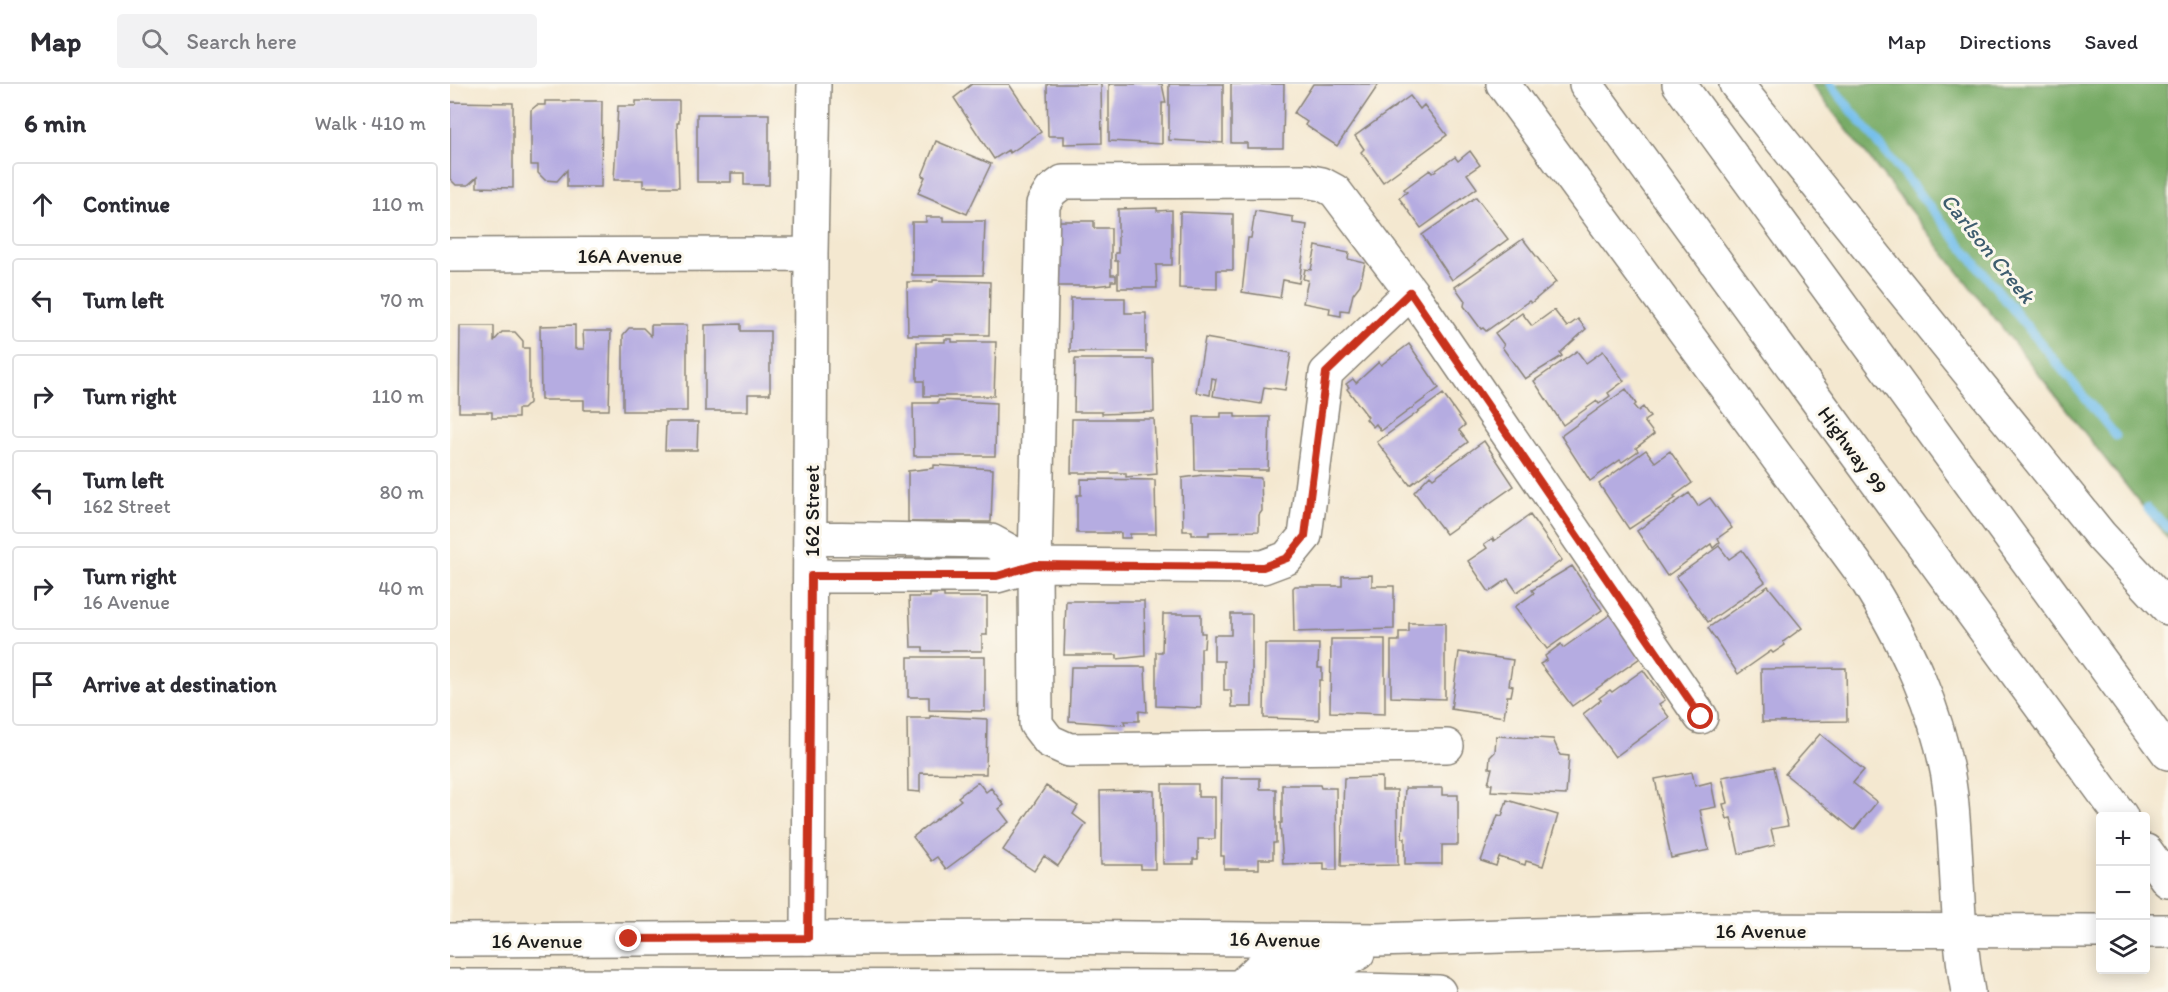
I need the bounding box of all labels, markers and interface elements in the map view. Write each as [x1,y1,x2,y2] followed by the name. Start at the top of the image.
[117,14,537,68] search box
[30,24,81,58] text: Map
[138,25,171,58] icon: search
[186,28,297,55] text: Search here
[1888,29,1926,54] text: Map
[1959,29,2051,54] text: Directions
[2084,29,2138,54] text: Saved
[24,107,86,139] text: 6 min
[315,111,426,135] text: Walk · 410 m
[1935,187,2042,310] water label: Carlson Creek
[26,188,59,221] icon: ahead
[83,191,170,218] text: Continue
[372,192,424,216] text: 110 m
[578,243,682,268] street label: 16A Avenue
[26,284,59,317] icon: left
[83,287,164,314] text: Turn left
[380,288,424,312] text: 70 m
[26,380,59,413] icon: right
[83,383,177,410] text: Turn right
[372,384,424,408] text: 110 m
[1813,401,1893,499] street label: Highway 99
[799,465,824,557] street label: 162 Street
[83,467,164,494] text: Turn left
[26,476,59,509] icon: left
[379,480,424,504] text: 80 m
[83,494,171,518] text: 162 Street
[83,563,177,590] text: Turn right
[26,572,59,605] icon: right
[378,576,424,600] text: 40 m
[83,590,170,614] text: 16 Avenue
[26,668,59,701] icon: arrive
[83,671,277,698] text: Arrive at destination
[1687,703,1713,729] route start
[2096,812,2150,974] map controls
[2096,812,2150,866] button: +
[2096,866,2150,920] button: −
[1715,918,1807,943] street label: 16 Avenue
[2096,920,2150,974] button: layers
[615,925,641,951] route end
[1229,926,1321,952] street label: 16 Avenue
[491,928,583,953] street label: 16 Avenue

